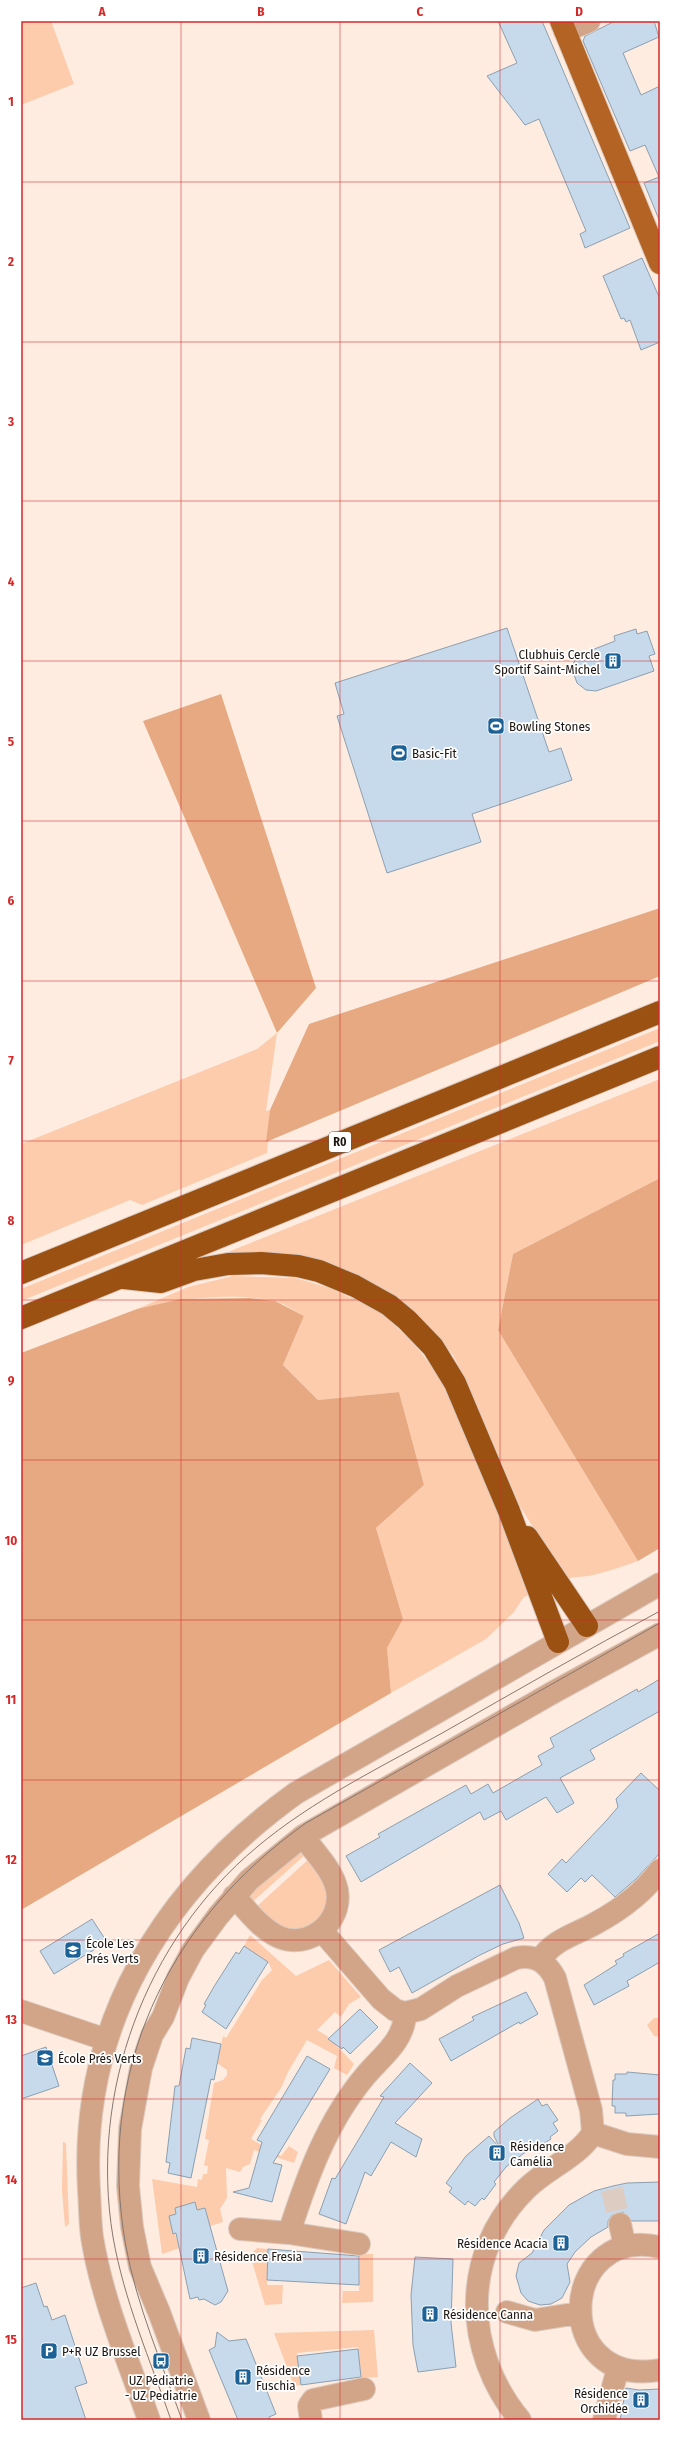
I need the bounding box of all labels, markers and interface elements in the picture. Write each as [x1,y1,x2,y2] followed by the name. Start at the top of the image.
[97,4,106,19] text: A
[257,4,265,19] text: B
[417,4,424,19] text: C
[575,4,583,19] text: D
[8,94,14,109] text: 1
[7,254,14,269] text: 2
[7,414,14,429] text: 3
[8,574,15,589] text: 4
[494,647,601,677] place label: Clubhuis Cercle Sportif Saint-Michel
[603,651,623,671] building icon: Clubhuis Cercle Sportif Saint-Michel
[486,716,506,736] sports icon: Bowling Stones
[509,719,591,734] place label: Bowling Stones
[8,734,14,749] text: 5
[389,743,409,763] sports icon: Basic-Fit
[412,746,458,761] place label: Basic-Fit
[8,893,15,908] text: 6
[8,1053,14,1068] text: 7
[329,1132,351,1152] road number: R0
[8,1213,15,1228] text: 8
[8,1373,15,1388] text: 9
[5,1533,17,1548] text: 10
[6,1692,16,1707] text: 11
[5,1852,17,1867] text: 12
[86,1936,139,1966] place label: École Les Prés Verts
[63,1940,83,1960] school or university icon: École Les Prés Verts
[5,2012,17,2027] text: 13
[35,2048,55,2068] school or university icon: École Prés Verts
[58,2051,142,2066] place label: École Prés Verts
[510,2139,564,2169] place label: Résidence Camélia
[487,2143,507,2163] building icon: Résidence Camélia
[5,2172,17,2187] text: 14
[551,2233,571,2253] building icon: Résidence Acacia
[457,2236,548,2251] place label: Résidence Acacia
[191,2246,211,2266] building icon: Résidence Fresia
[214,2249,302,2264] place label: Résidence Fresia
[420,2304,440,2324] building icon: Résidence Canna
[443,2307,533,2322] place label: Résidence Canna
[5,2332,17,2347] text: 15
[39,2341,59,2361] parking icon: P+R UZ Brussel
[62,2344,141,2359] place label: P+R UZ Brussel
[151,2351,171,2371] bus stop icon: UZ Pédiatrie - UZ Pediatrie
[256,2363,310,2393] place label: Résidence Fuschia
[233,2367,253,2387] building icon: Résidence Fuschia
[125,2373,197,2403] place label: UZ Pédiatrie - UZ Pediatrie
[574,2386,628,2416] place label: Résidence Orchidée
[631,2390,651,2410] building icon: Résidence Orchidée

